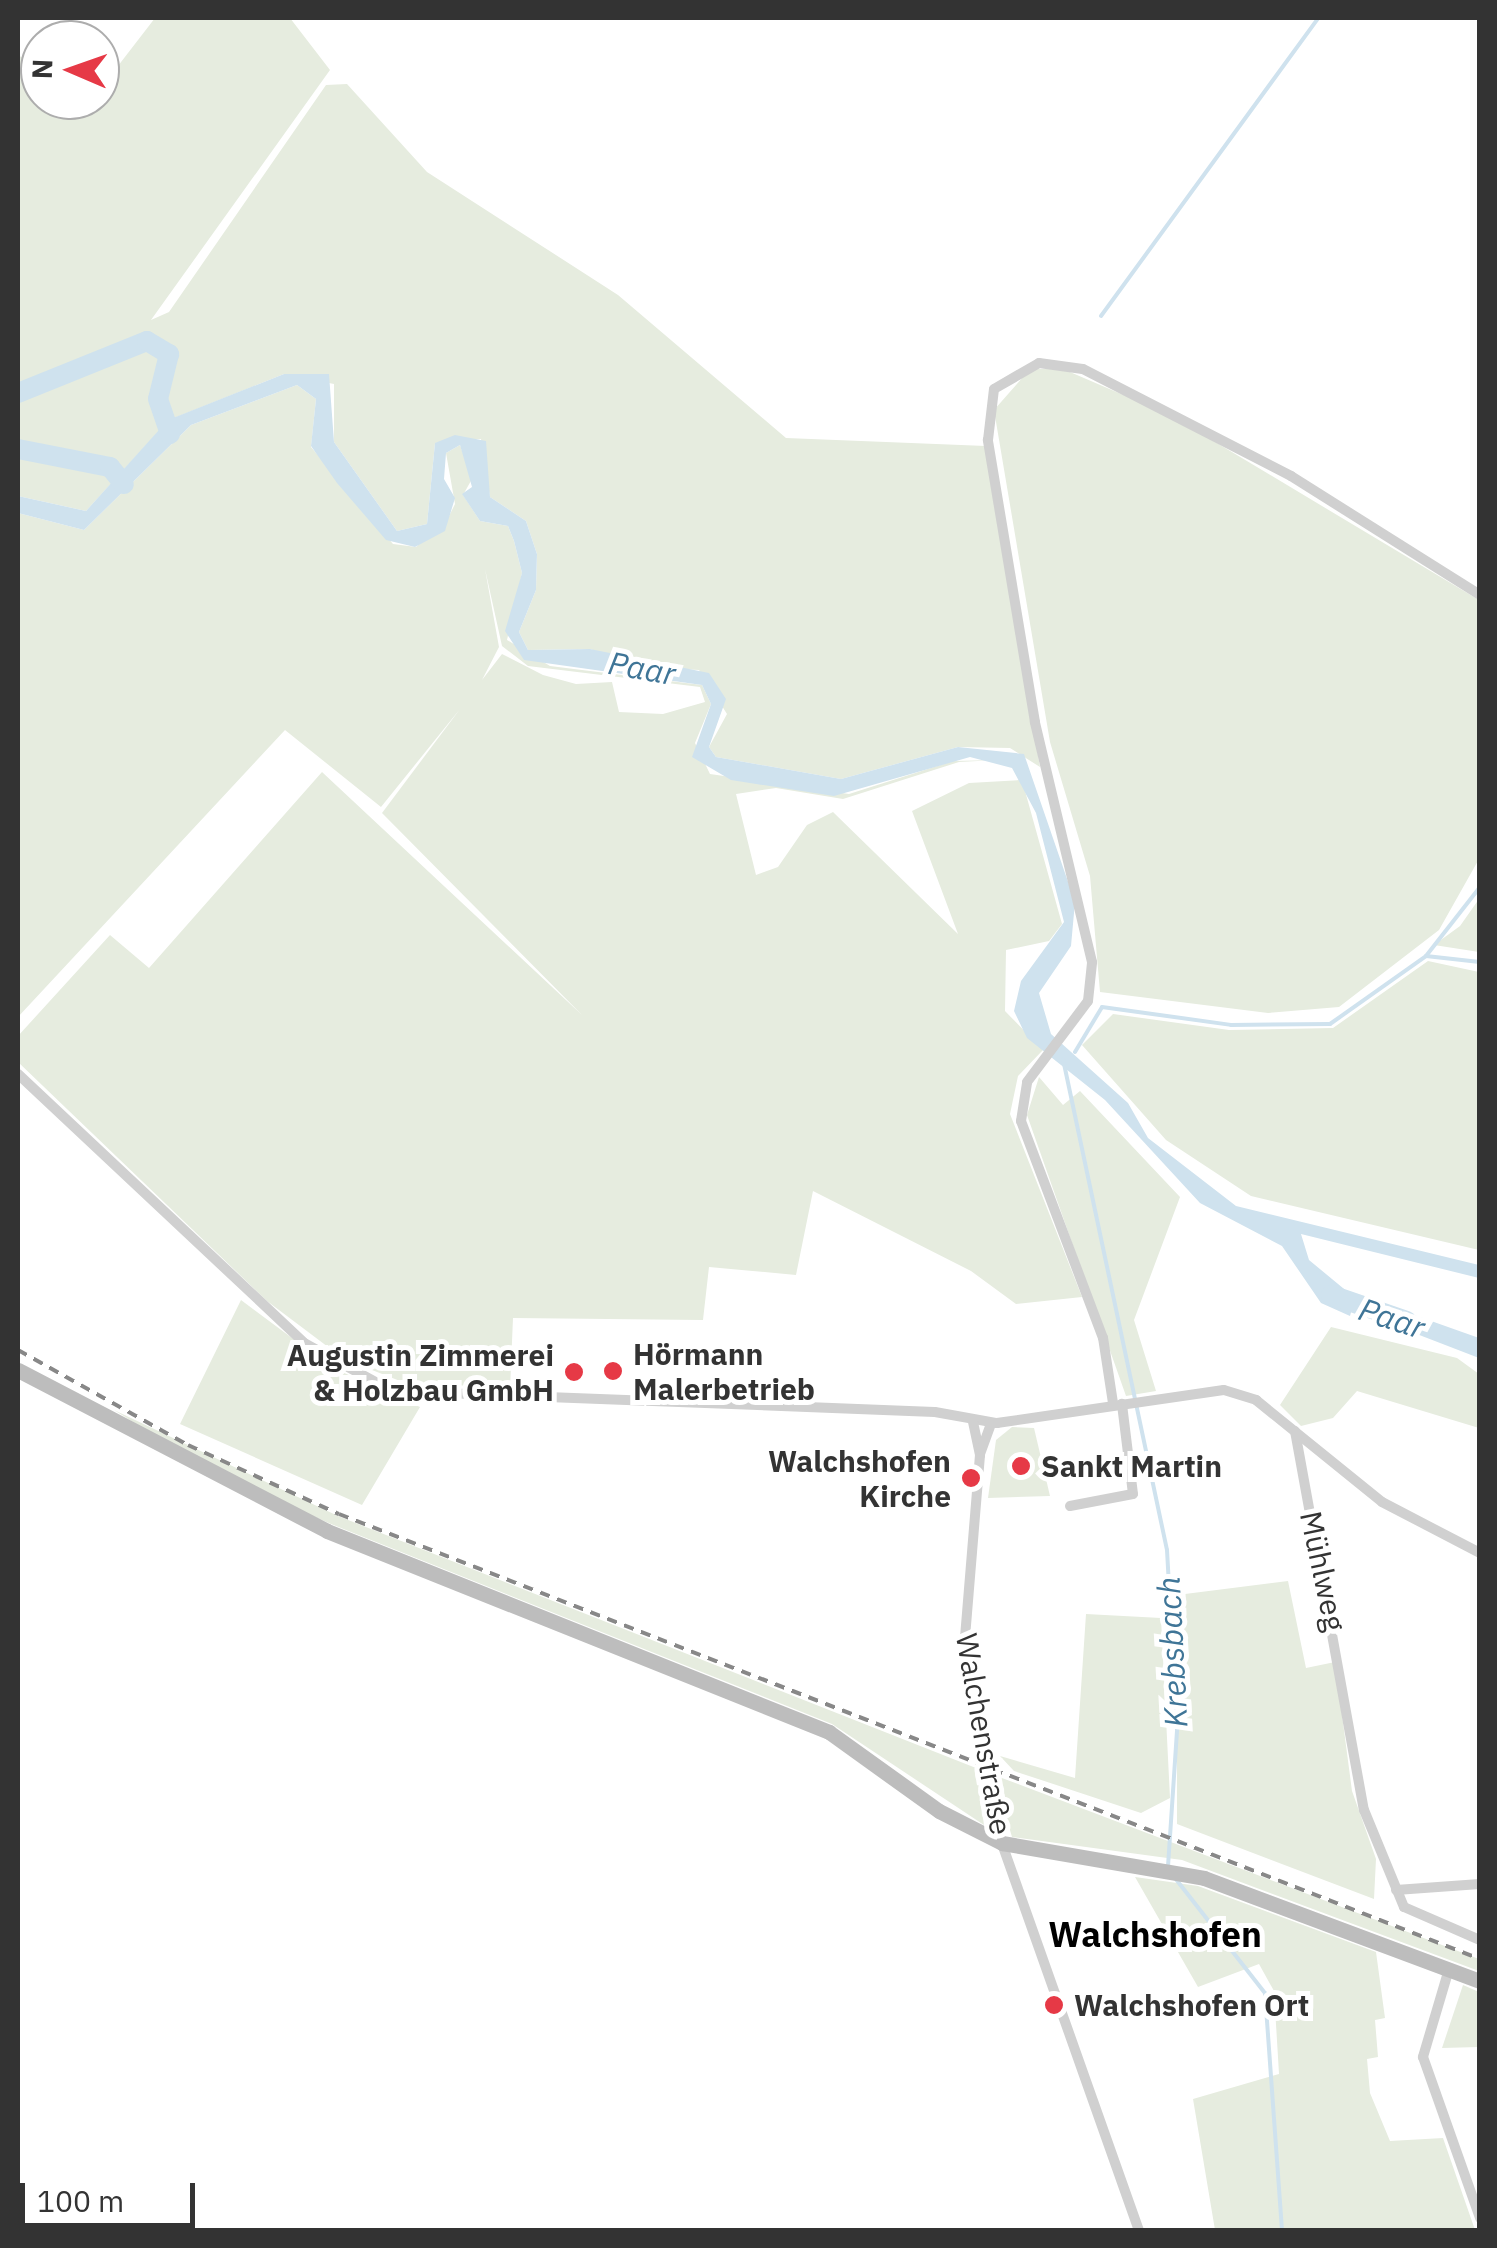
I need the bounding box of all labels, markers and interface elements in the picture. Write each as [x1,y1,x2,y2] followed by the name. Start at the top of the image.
[20,20,120,120] north arrow
[23,58,60,80] text: N
[606,643,678,693] water label: Paar
[1354,1289,1430,1347] water label: Paar
[633,1336,815,1406] place label: Hörmann Malerbetrieb
[287,1337,554,1408] place label: Augustin Zimmerei & Holzbau GmbH
[602,1360,624,1382] marker: Hörmann Malerbetrieb
[563,1361,585,1383] marker: Augustin Zimmerei & Holzbau GmbH
[768,1443,951,1514] place label: Walchshofen Kirche
[1041,1448,1222,1484] place label: Sankt Martin
[1010,1455,1032,1477] marker: Sankt Martin
[960,1467,982,1489] marker: Walchshofen Kirche
[1293,1508,1353,1634] street label: Mühlweg
[1149,1575,1195,1729] water label: Krebsbach
[949,1631,1019,1837] street label: Walchenstraße
[1048,1913,1262,1955] district label: Walchshofen
[1074,1987,1309,2023] place label: Walchshofen Ort
[1043,1994,1065,2016] marker: Walchshofen Ort
[25,2163,200,2225] scale bar
[37,2181,124,2220] text: 100 m

